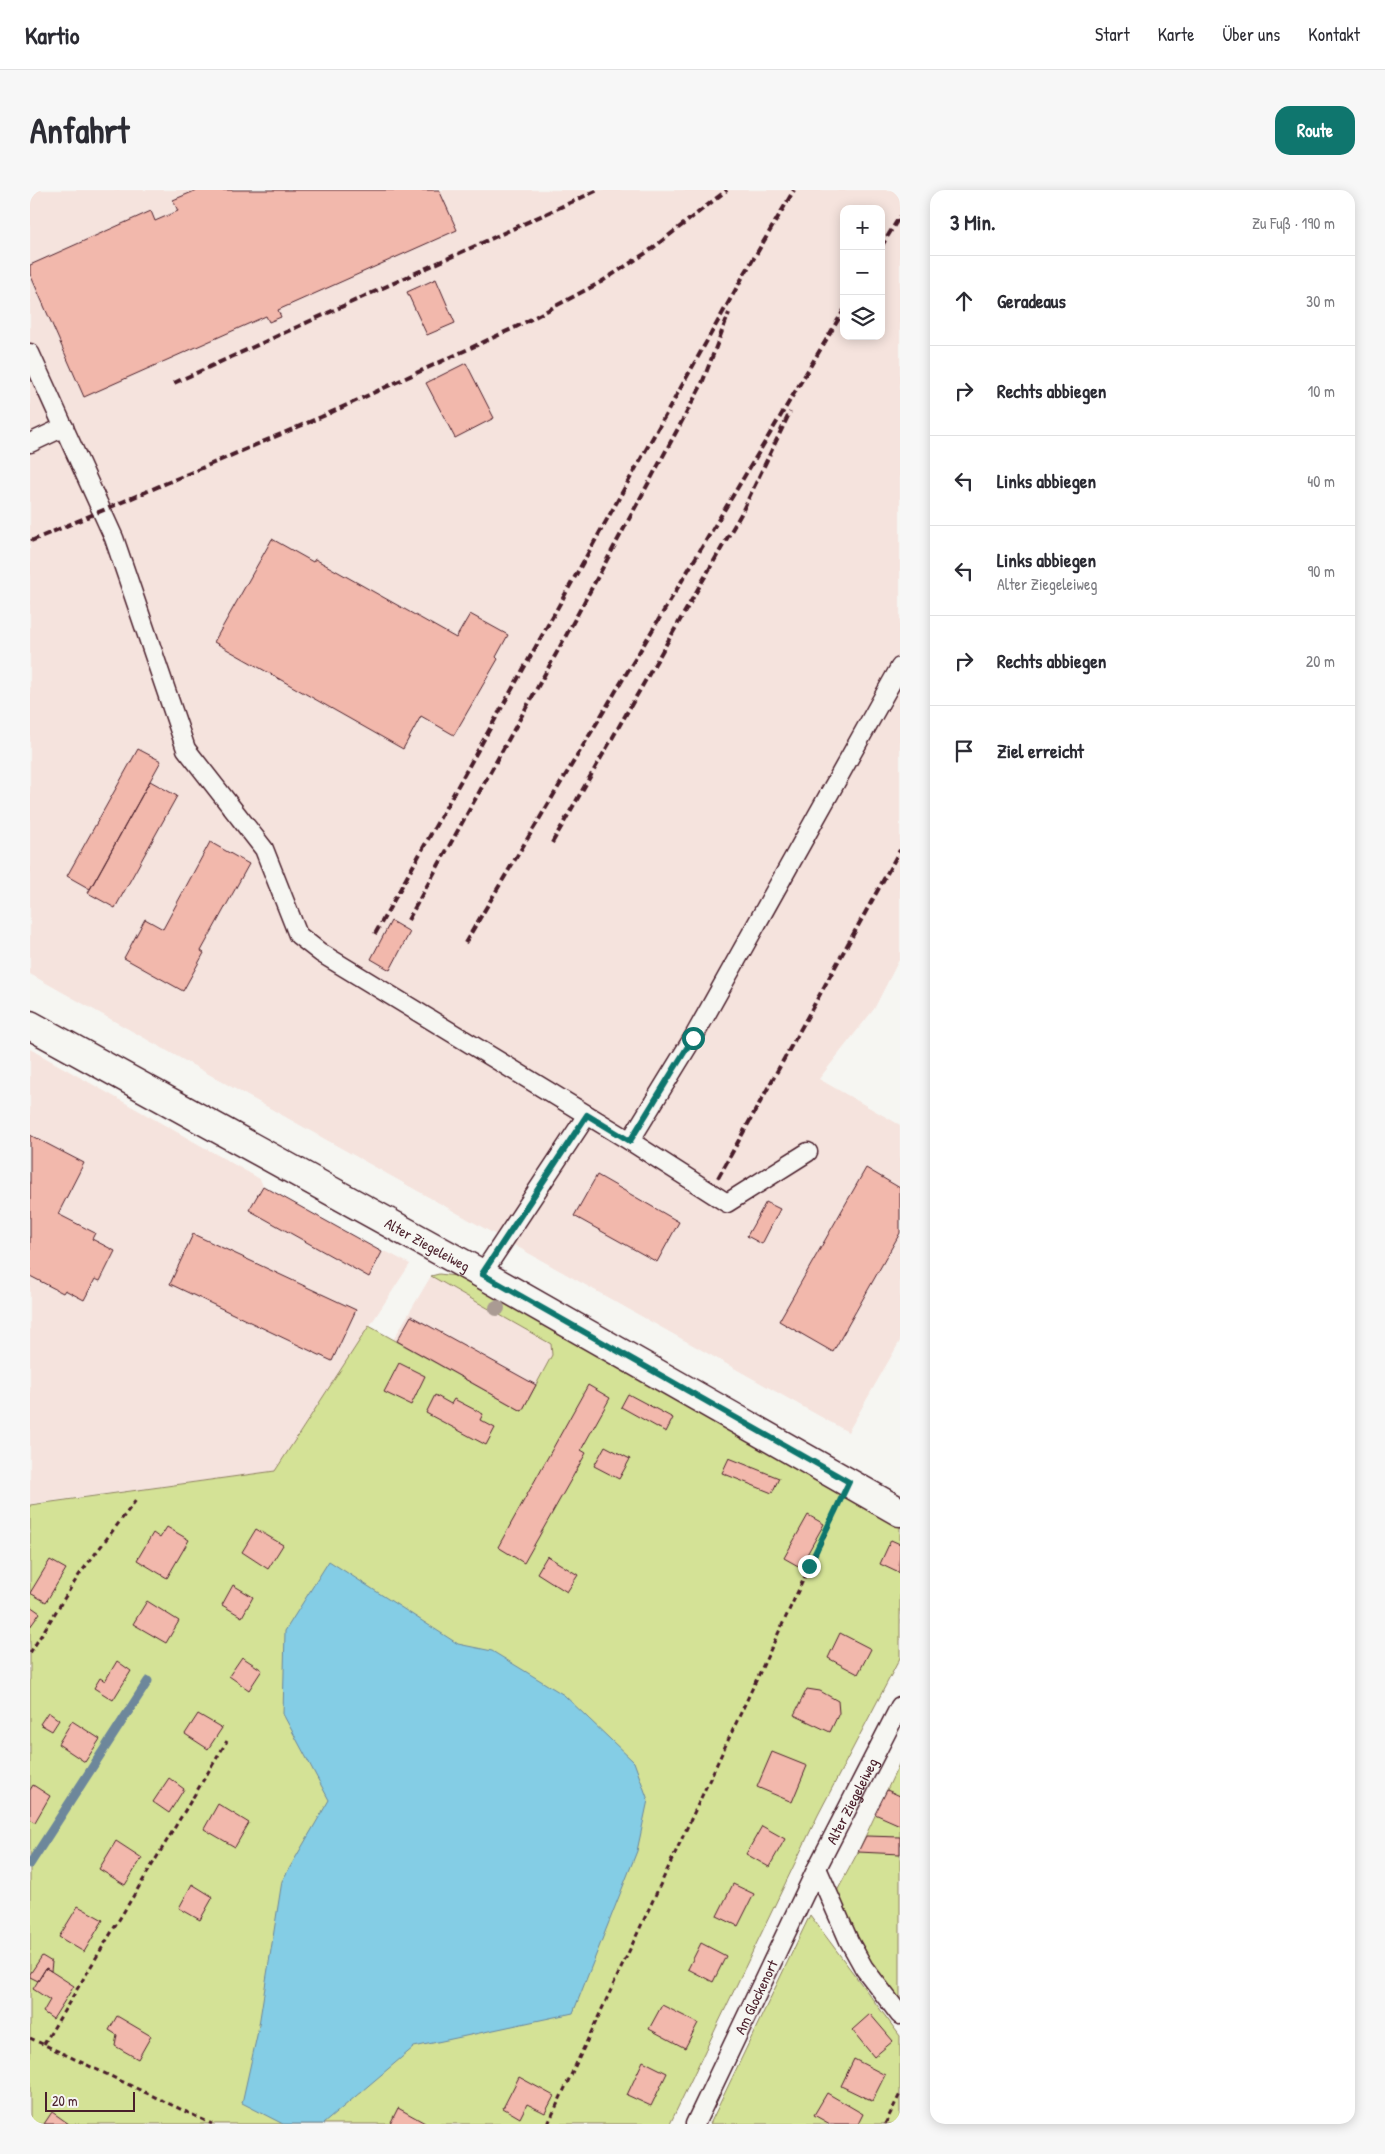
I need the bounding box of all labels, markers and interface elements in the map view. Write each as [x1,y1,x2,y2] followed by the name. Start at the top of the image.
[25,19,80,51] text: Kartio
[1095,22,1130,47] text: Start
[1158,22,1194,47] text: Karte
[1222,22,1280,47] text: Über uns
[1308,22,1360,47] text: Kontakt
[1275,106,1355,155] button: Route
[30,107,129,154] text: Anfahrt
[840,205,885,340] map controls
[840,205,885,250] button: +
[950,208,995,237] text: 3 Min.
[1252,212,1335,234] text: Zu Fuß · 190 m
[840,250,885,295] button: −
[950,287,978,315] icon: ahead
[997,288,1066,314] text: Geradeaus
[1306,290,1335,312] text: 30 m
[840,295,885,340] button: layers
[950,377,978,405] icon: right
[997,378,1106,404] text: Rechts abbiegen
[1307,380,1335,402] text: 10 m
[950,467,978,495] icon: left
[997,468,1096,494] text: Links abbiegen
[1307,470,1335,492] text: 40 m
[997,547,1096,573] text: Links abbiegen
[950,557,978,585] icon: left
[1307,560,1335,582] text: 90 m
[997,573,1097,595] text: Alter Ziegeleiweg
[950,647,978,675] icon: right
[997,648,1106,674] text: Rechts abbiegen
[1306,650,1335,672] text: 20 m
[950,737,978,765] icon: arrive
[997,738,1084,764] text: Ziel erreicht
[682,1027,705,1050] route start
[381,1212,474,1276] street label: Alter Ziegeleiweg
[798,1555,821,1578] route end
[821,1754,882,1848] street label: Alter Ziegeleiweg
[729,1955,783,2037] street label: Am Glockenort
[45,2089,135,2112] scale bar
[52,2091,78,2110] text: 20 m

